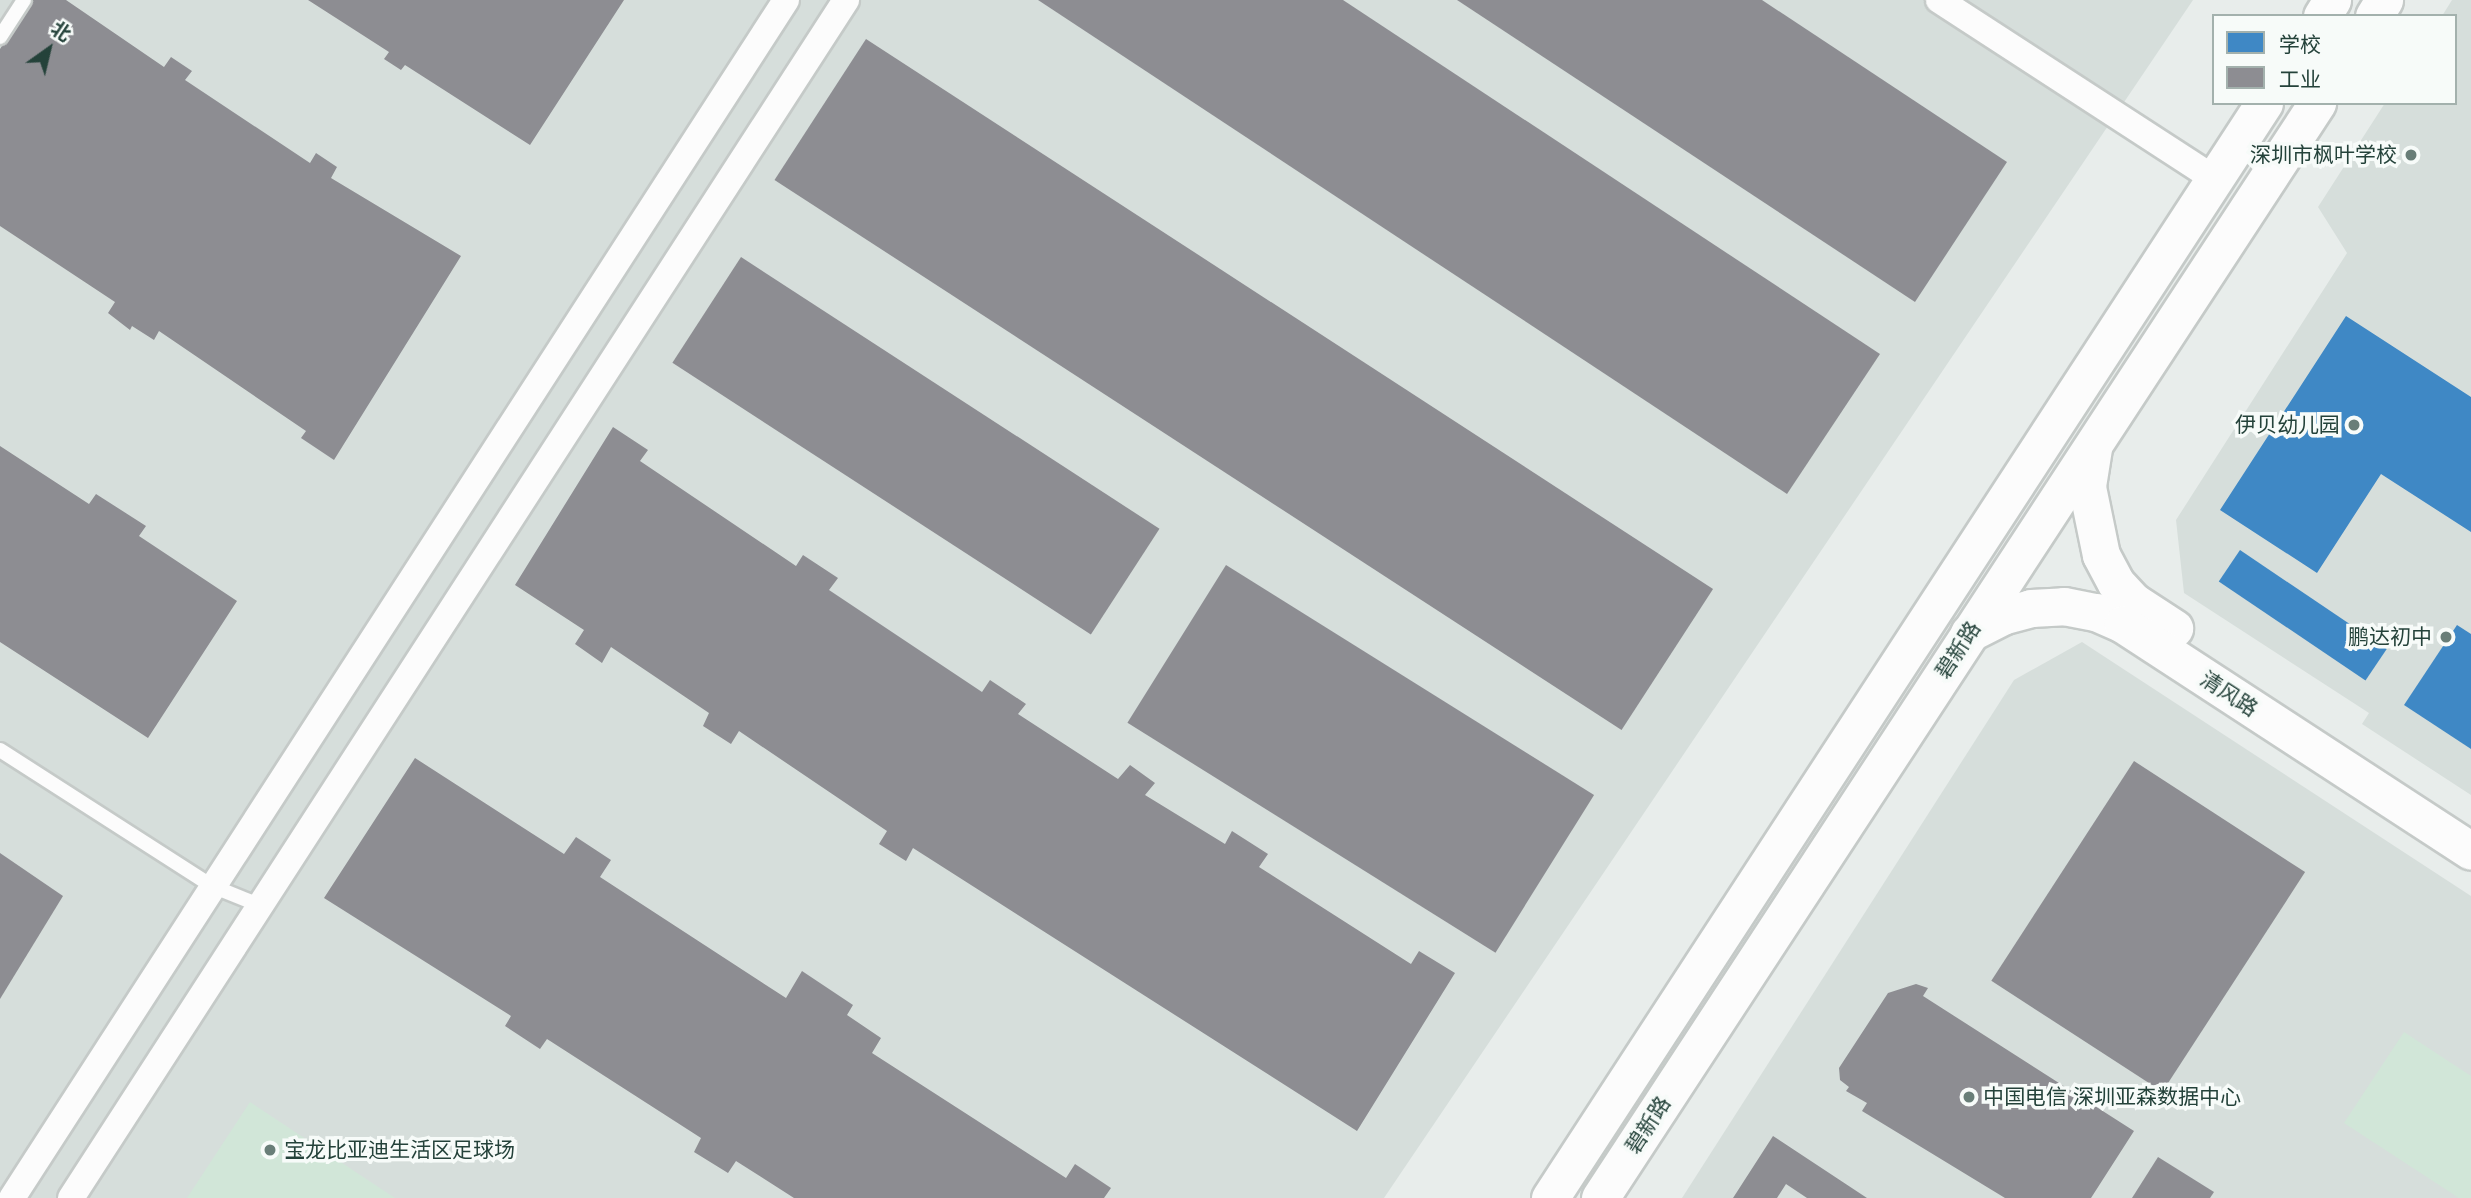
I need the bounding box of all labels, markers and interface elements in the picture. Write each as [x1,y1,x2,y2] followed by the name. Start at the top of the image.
[14,14,84,84] north arrow
[2212,14,2457,105] legend
[47,16,75,46] text: 北
[2279,32,2321,57] text: 学校
[2279,67,2321,92] text: 工业
[2250,142,2397,168] place label: 深圳市枫叶学校
[2403,147,2419,163] marker: 深圳市枫叶学校
[2235,412,2340,438] place label: 伊贝幼儿园
[2346,417,2362,433] marker: 伊贝幼儿园
[1930,617,1986,683] street label: 碧新路
[2348,624,2432,650] place label: 鹏达初中
[2438,629,2454,645] marker: 鹏达初中
[2196,666,2262,722] street label: 清风路
[1983,1084,2241,1110] place label: 中国电信 深圳亚森数据中心
[1961,1089,1977,1105] marker: 中国电信 深圳亚森数据中心
[1620,1092,1676,1158] street label: 碧新路
[284,1137,515,1163] place label: 宝龙比亚迪生活区足球场
[262,1142,278,1158] marker: 宝龙比亚迪生活区足球场

